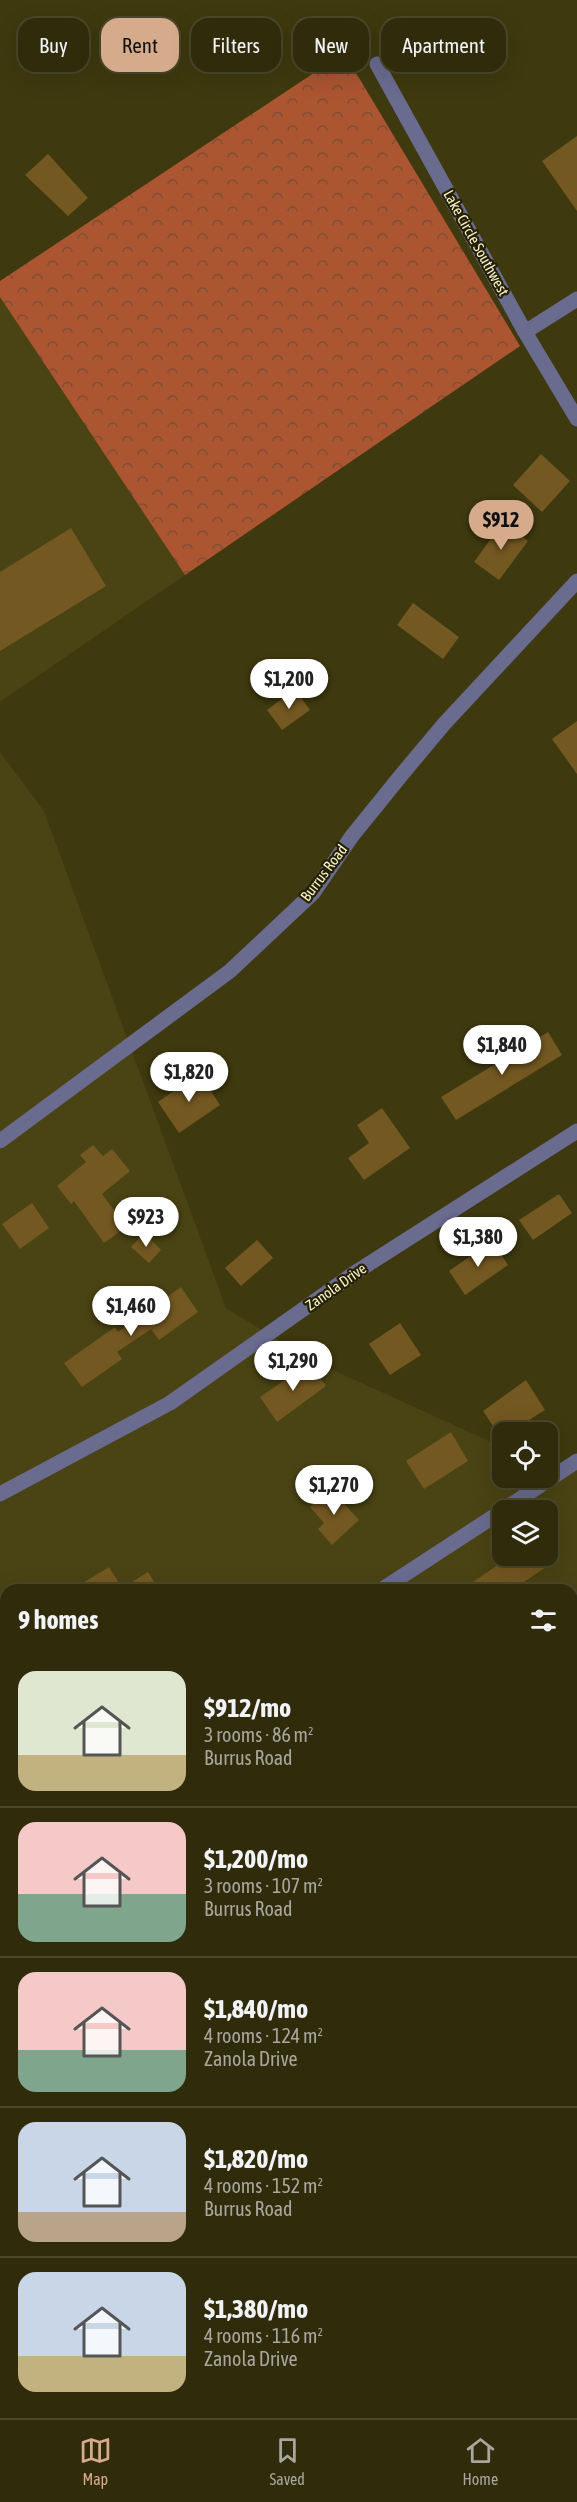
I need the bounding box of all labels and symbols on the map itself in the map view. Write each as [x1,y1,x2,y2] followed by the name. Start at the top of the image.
[440,187,513,299] street label: Lake Circle Southwest
[465,500,537,551] pin: $912
[240,659,338,710] pin: $1,200
[297,841,350,904] street label: Burrus Road
[453,1025,551,1076] pin: $1,840
[140,1052,238,1103] pin: $1,820
[110,1197,182,1248] pin: $923
[429,1217,527,1268] pin: $1,380
[302,1259,369,1314] street label: Zanola Drive
[82,1286,180,1337] pin: $1,460
[244,1341,342,1392] pin: $1,290
[285,1465,383,1516] pin: $1,270

